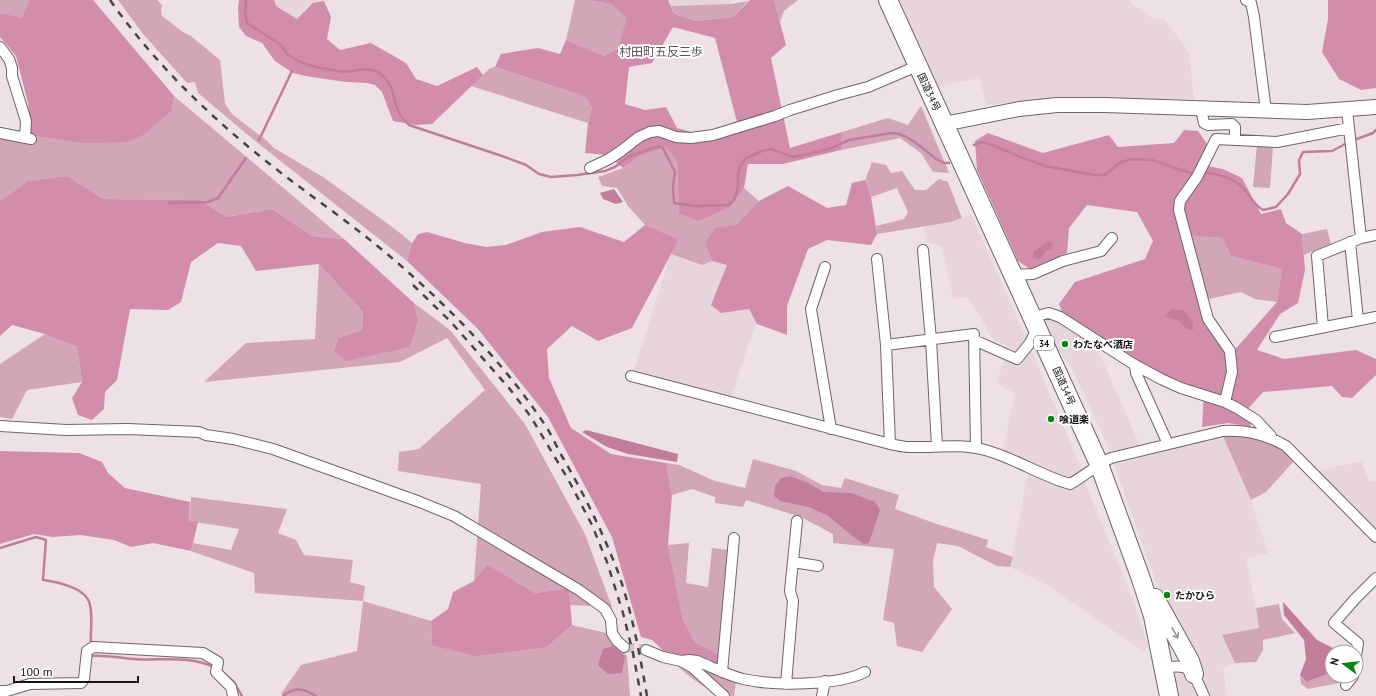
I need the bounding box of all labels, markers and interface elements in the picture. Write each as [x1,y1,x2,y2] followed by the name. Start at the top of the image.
[619,44,703,59] district label: 村田町五反三歩
[914,71,944,113] street label: 国道34号
[1034,336,1054,350] road number: 34
[1073,338,1133,351] place label: わたなべ酒店
[1060,339,1070,349] marker: わたなべ酒店
[1050,365,1078,407] street label: 国道34号
[1059,413,1089,426] place label: 喰道楽
[1046,414,1056,424] marker: 喰道楽
[1175,589,1215,602] place label: たかひら
[1162,590,1172,600] marker: たかひら
[1171,627,1179,639] one-way arrow
[1324,644,1364,684] north arrow
[1327,656,1342,667] text: N
[14,658,138,684] scale bar
[20,664,53,679] text: 100 m

